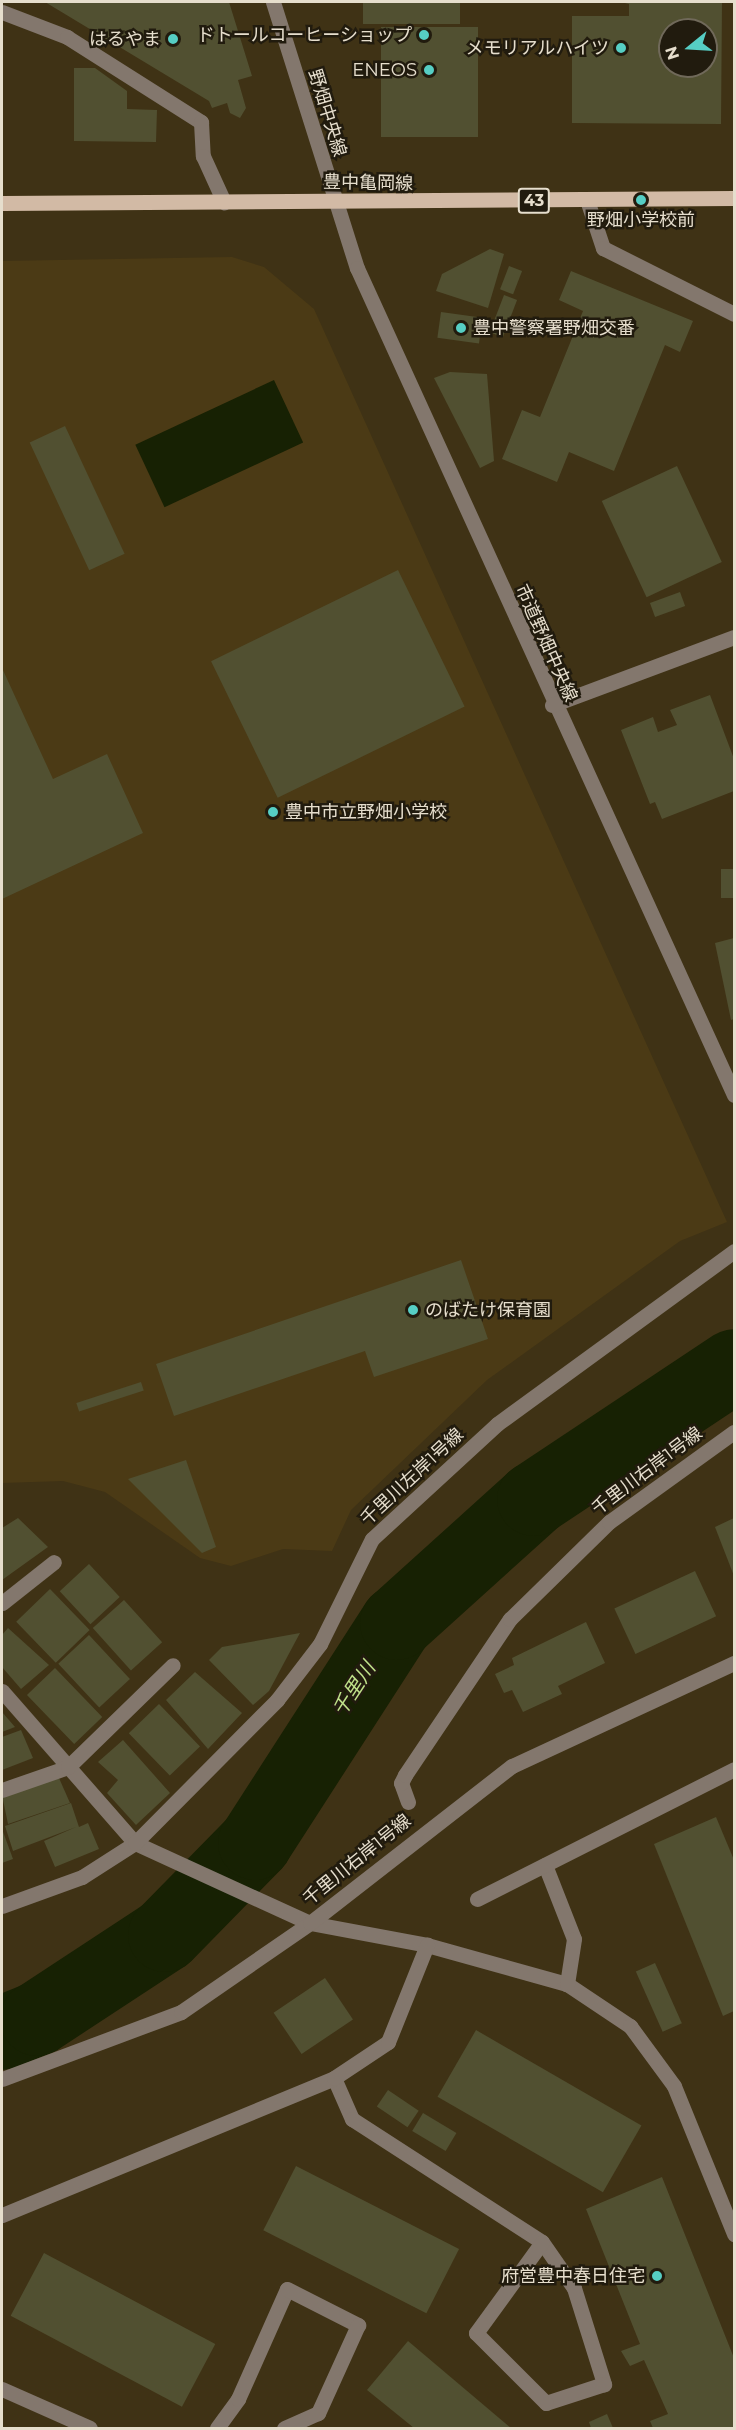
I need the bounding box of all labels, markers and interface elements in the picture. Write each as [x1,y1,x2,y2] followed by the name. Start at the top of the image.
[658,18,718,78] north arrow
[196,24,412,46] place label: ドトールコーヒーショップ
[89,28,161,50] place label: はるやま
[417,28,431,42] marker: ドトールコーヒーショップ
[166,32,180,46] marker: はるやま
[465,37,609,59] place label: メモリアルハイツ
[614,41,628,55] marker: メモリアルハイツ
[661,44,683,62] text: N
[352,59,417,81] place label: ENEOS
[422,63,436,77] marker: ENEOS
[304,67,350,159] street label: 野畑中央線
[323,171,413,195] street label: 豊中亀岡線
[518,188,550,214] road number: 43
[634,193,648,207] marker: 野畑小学校前
[587,209,695,231] place label: 野畑小学校前
[473,317,635,339] place label: 豊中警察署野畑交番
[454,321,468,335] marker: 豊中警察署野畑交番
[511,581,581,705] street label: 市道野畑中央線
[285,801,447,823] place label: 豊中市立野畑小学校
[266,805,280,819] marker: 豊中市立野畑小学校
[425,1299,551,1321] place label: のばたけ保育園
[406,1303,420,1317] marker: のばたけ保育園
[588,1423,706,1519] street label: 千里川右岸1号線
[356,1424,468,1530] street label: 千里川左岸1号線
[328,1657,380,1721] water label: 千里川
[299,1810,415,1910] street label: 千里川右岸1号線
[501,2265,645,2287] place label: 府営豊中春日住宅
[650,2269,664,2283] marker: 府営豊中春日住宅

